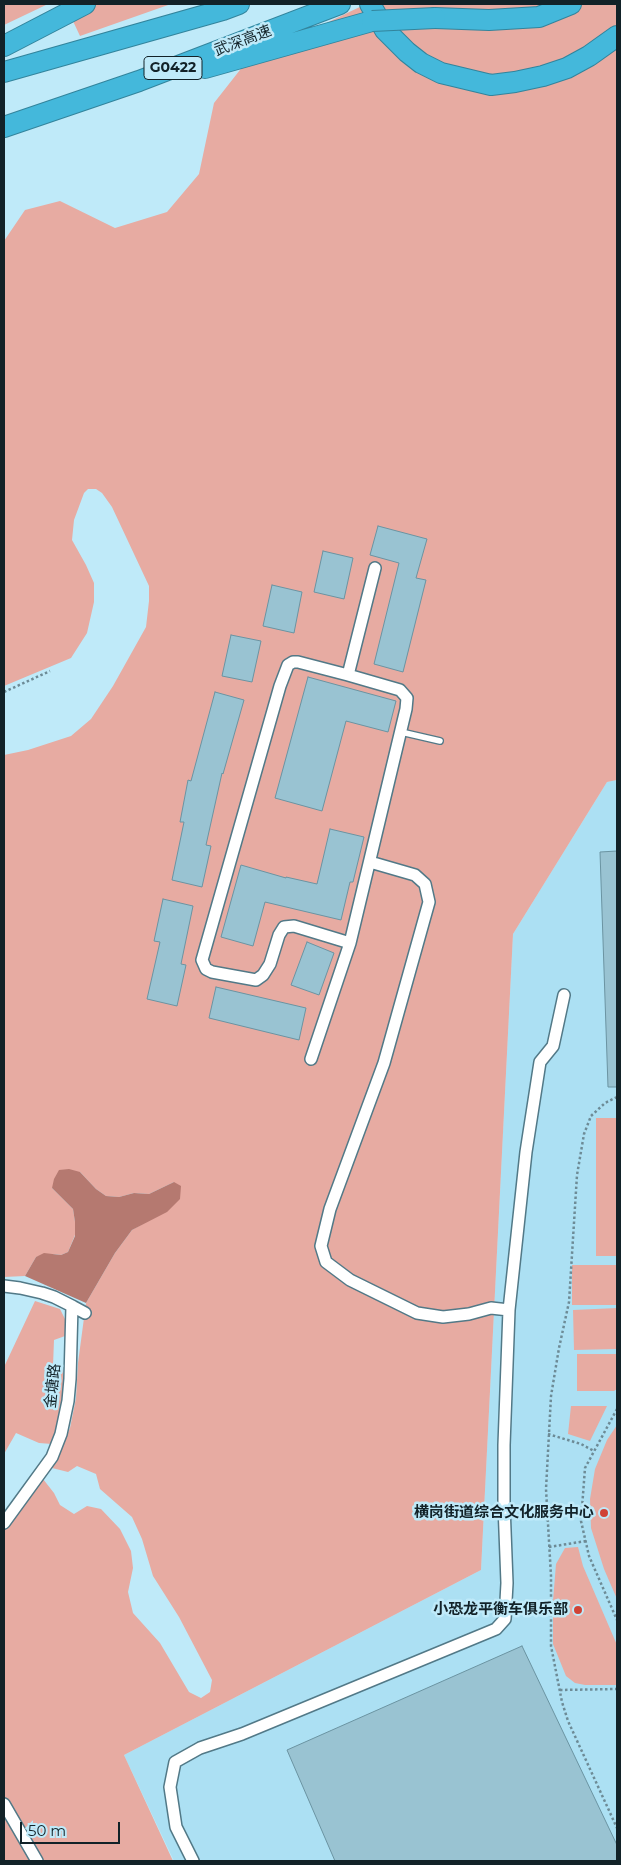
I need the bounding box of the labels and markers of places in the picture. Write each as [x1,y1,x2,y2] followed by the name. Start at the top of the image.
[414,1504,594,1522] place label: 横岗街道综合文化服务中心
[598,1507,610,1519] marker: 横岗街道综合文化服务中心
[433,1601,568,1619] place label: 小恐龙平衡车俱乐部
[572,1604,584,1616] marker: 小恐龙平衡车俱乐部

